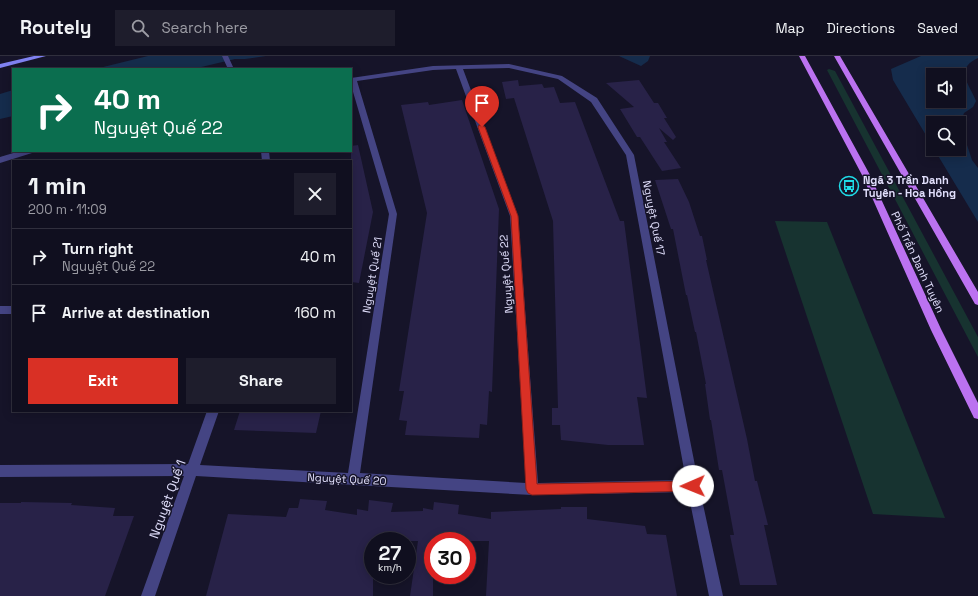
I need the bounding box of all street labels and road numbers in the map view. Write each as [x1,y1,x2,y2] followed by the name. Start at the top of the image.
[640,179,668,257] street label: Nguyệt Quế 17
[888,209,948,315] street label: Phố Trần Danh Tuyên
[496,234,516,314] street label: Nguyệt Quế 22
[359,236,385,314] street label: Nguyệt Quế 21
[145,457,190,541] street label: Nguyệt Quế 1
[307,470,387,488] street label: Nguyệt Quế 20

